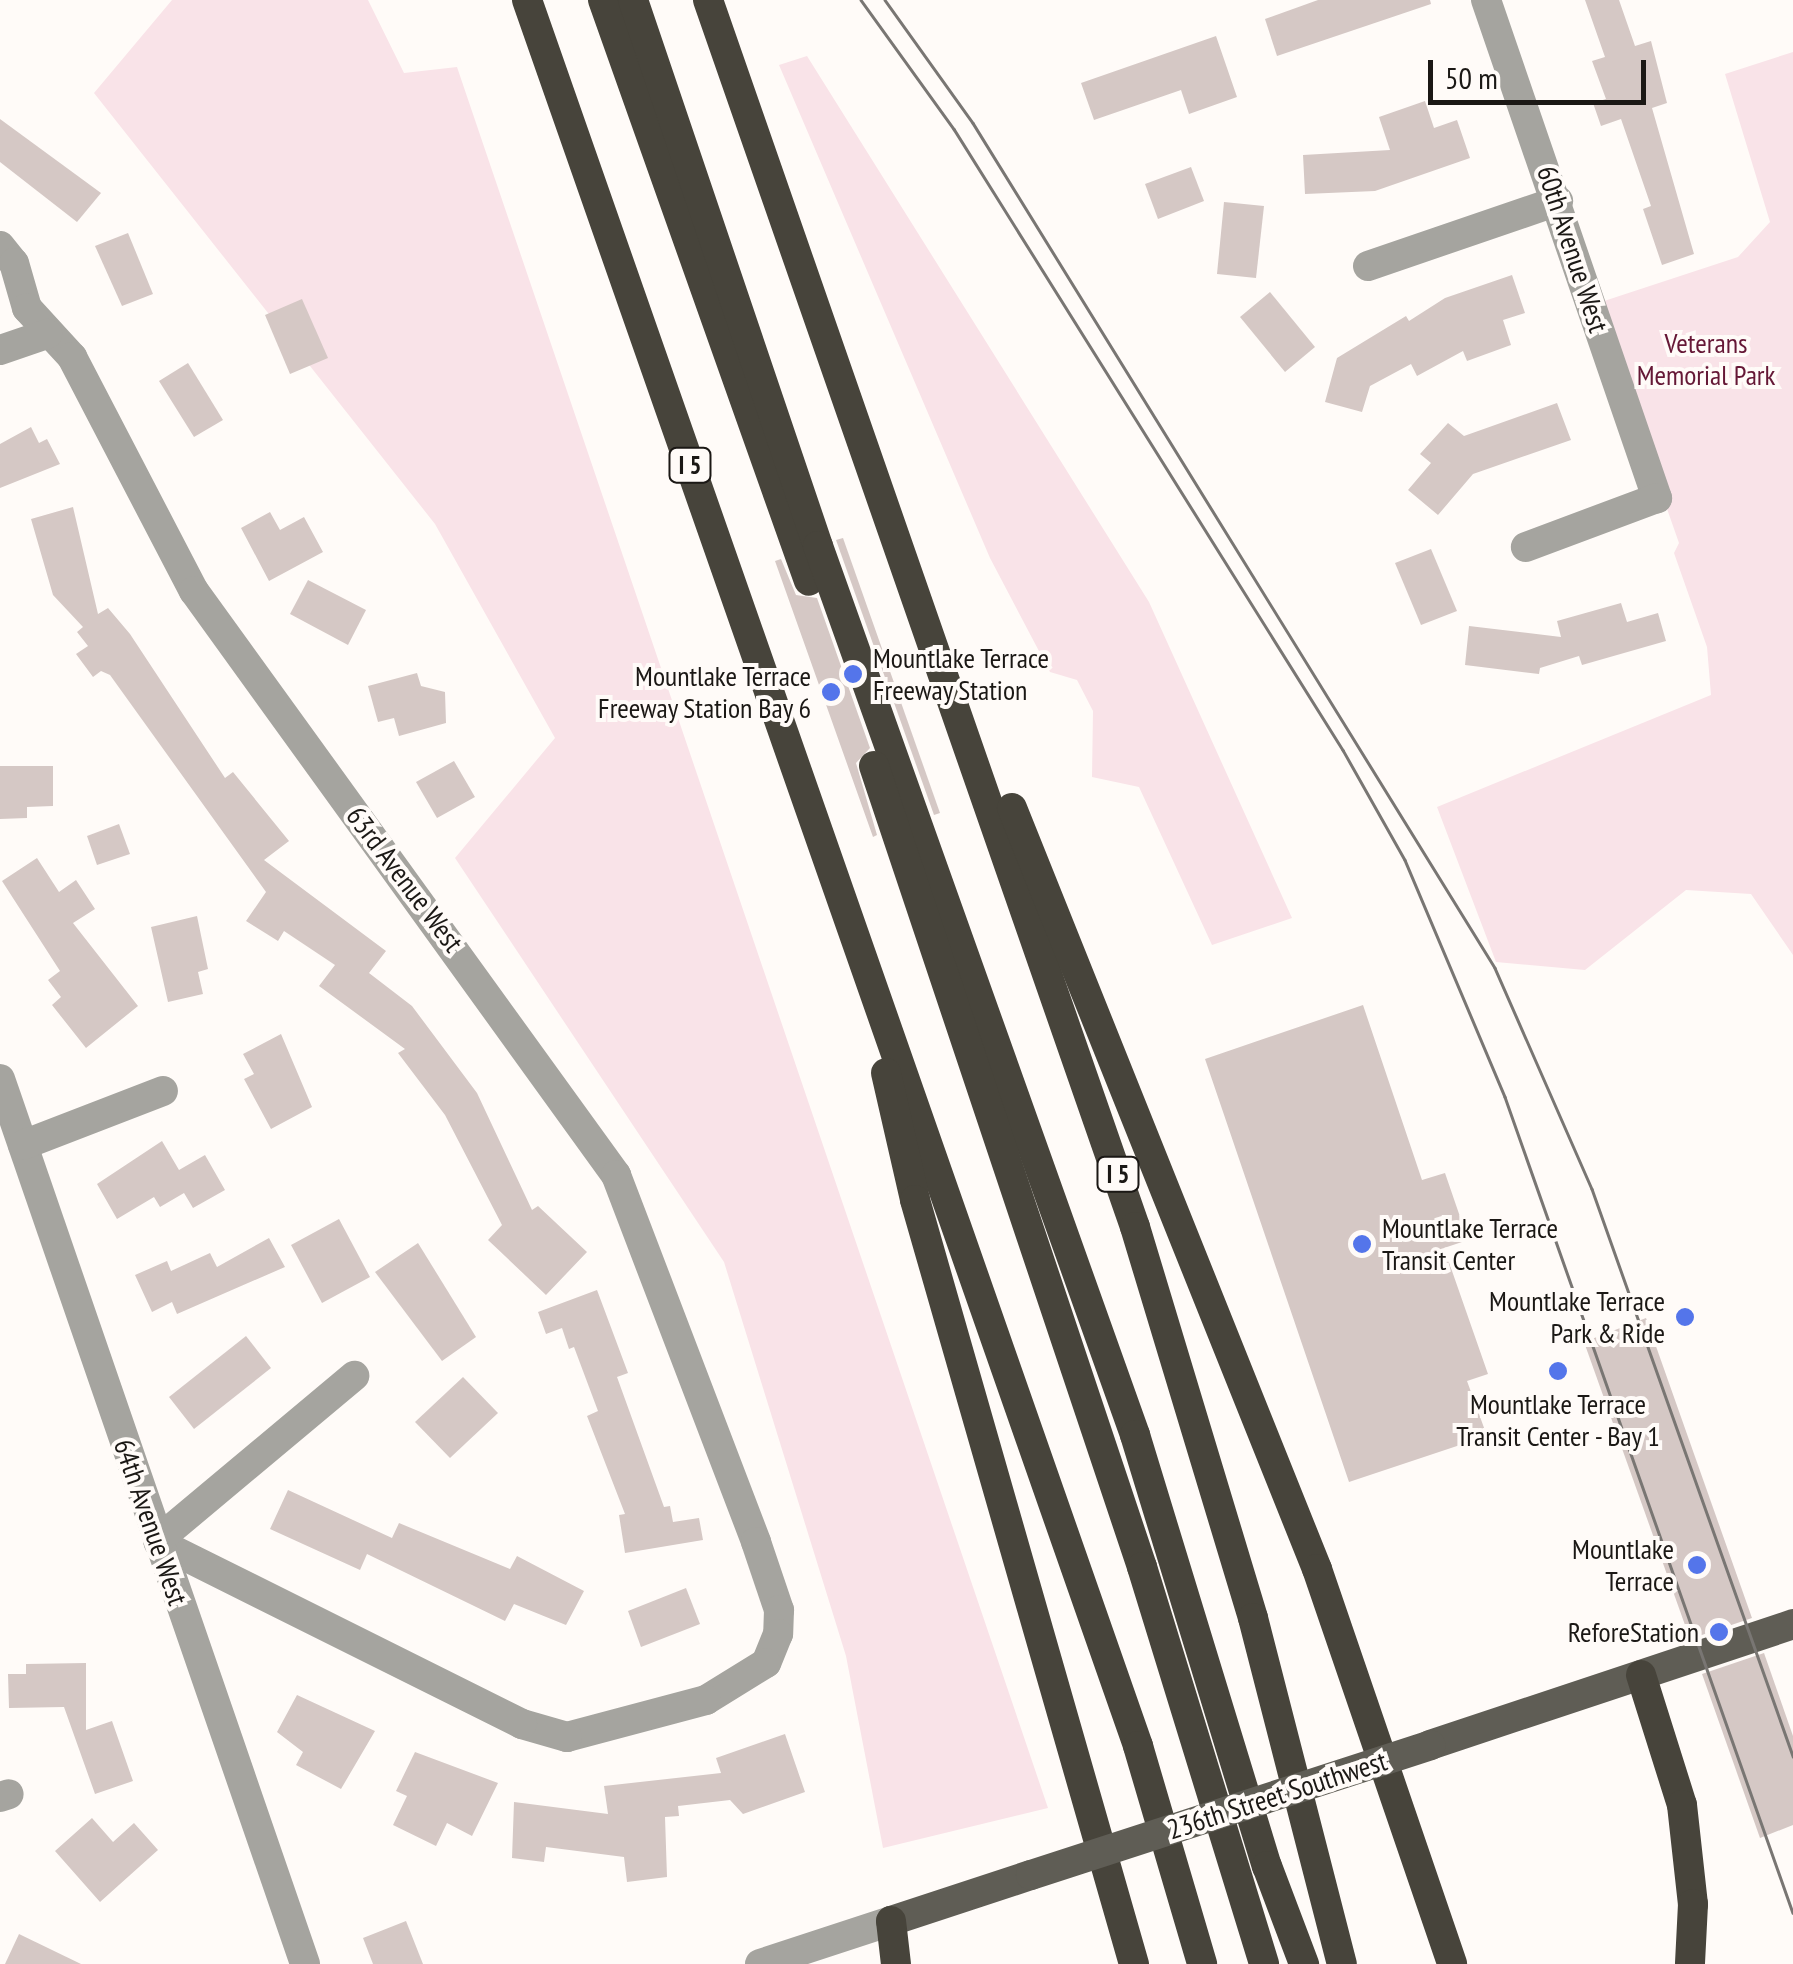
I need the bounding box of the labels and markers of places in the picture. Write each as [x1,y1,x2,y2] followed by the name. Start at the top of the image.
[873,641,1050,707] place label: Mountlake Terrace Freeway Station
[596,659,811,725] place label: Mountlake Terrace Freeway Station Bay 6
[842,663,864,685] marker: Mountlake Terrace Freeway Station
[820,681,842,703] marker: Mountlake Terrace Freeway Station Bay 6
[1382,1211,1559,1277] place label: Mountlake Terrace Transit Center
[1351,1233,1373,1255] marker: Mountlake Terrace Transit Center
[1488,1284,1665,1350] place label: Mountlake Terrace Park & Ride
[1674,1306,1696,1328] marker: Mountlake Terrace Park & Ride
[1547,1360,1569,1382] marker: Mountlake Terrace Transit Center - Bay 1
[1455,1387,1661,1453] place label: Mountlake Terrace Transit Center - Bay 1
[1572,1532,1674,1598] place label: Mountlake Terrace
[1684,1552,1710,1578] marker: Mountlake Terrace
[1568,1615,1699,1649] place label: ReforeStation
[1708,1621,1730,1643] marker: ReforeStation

